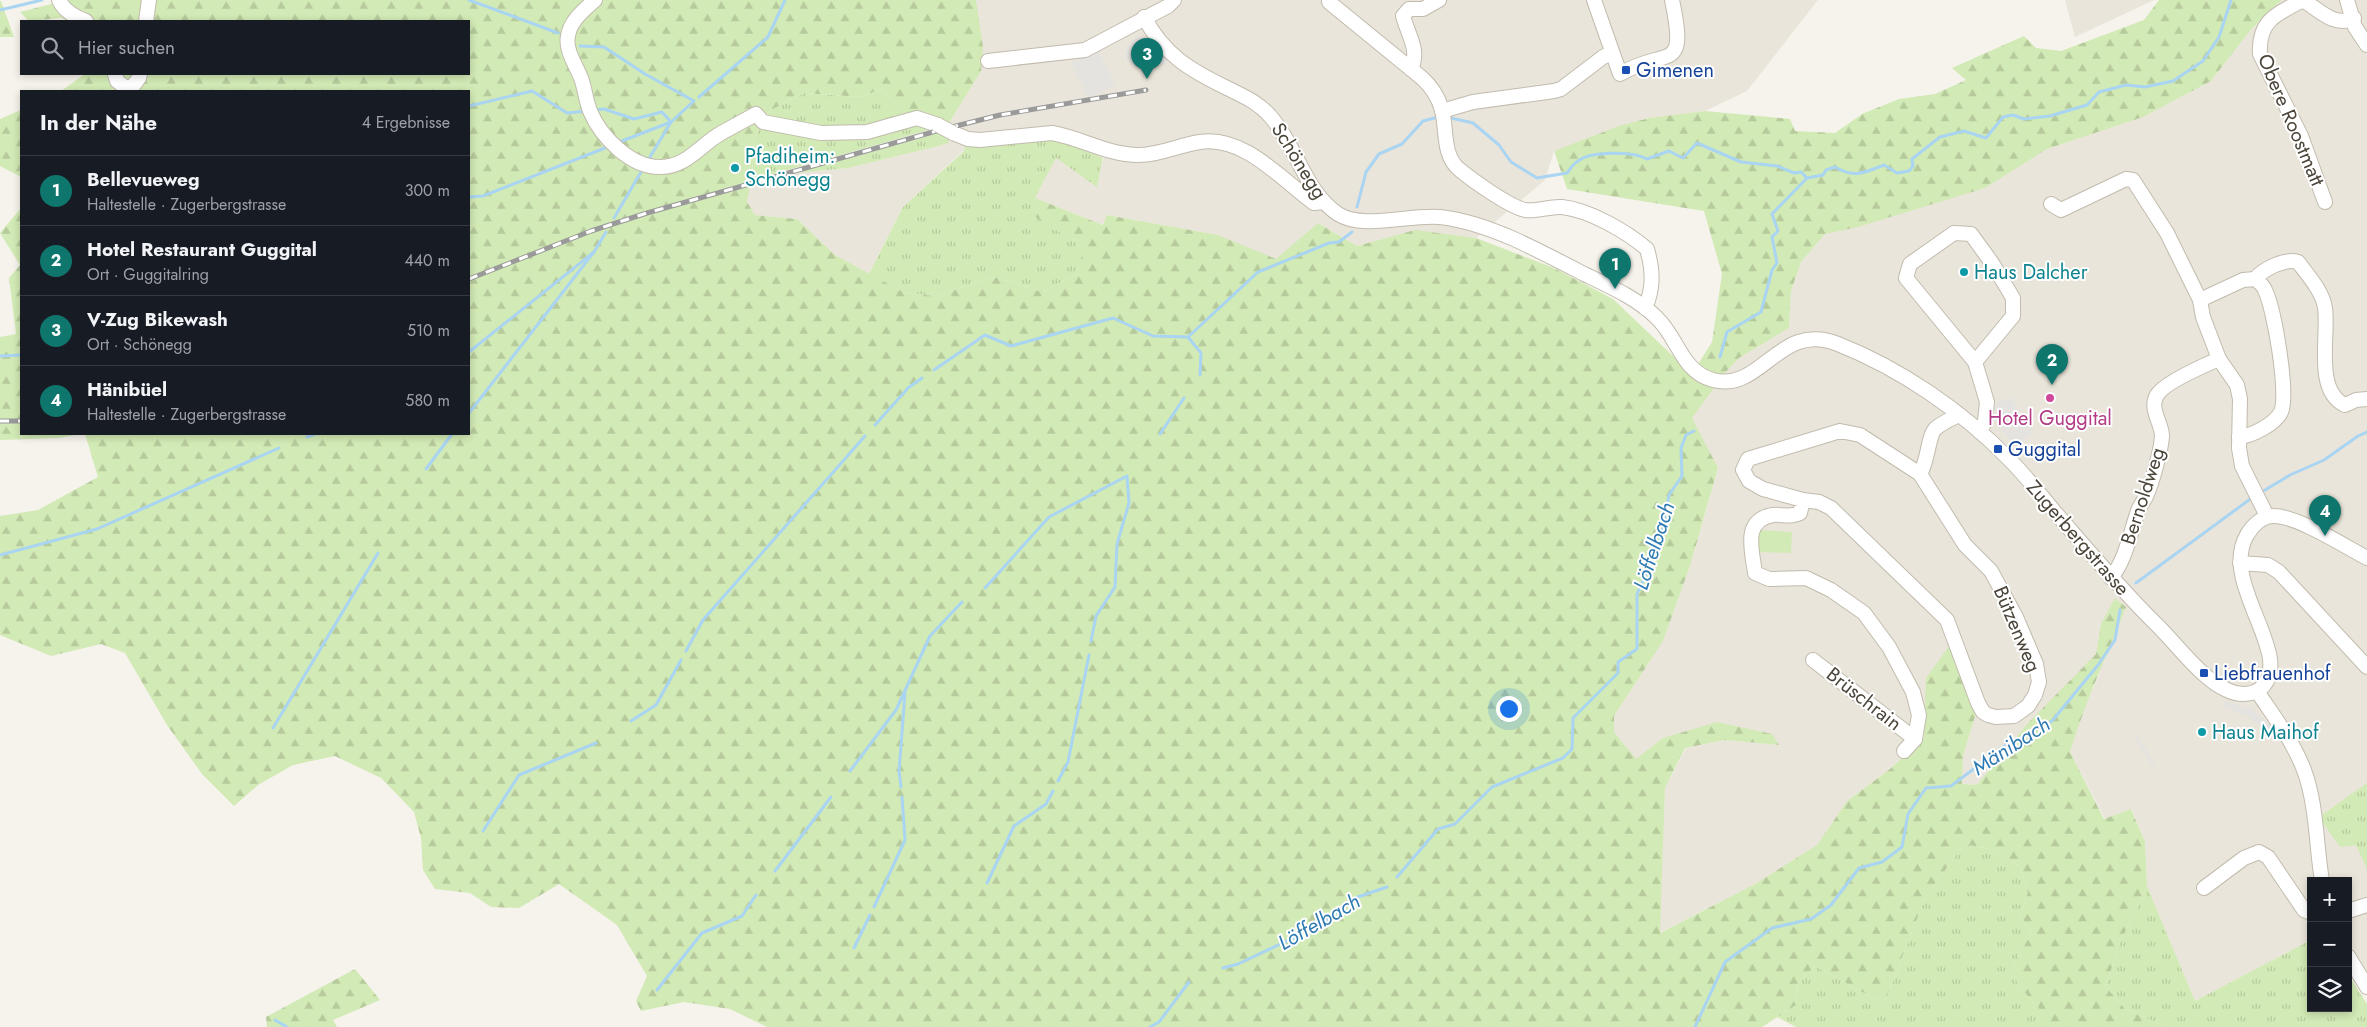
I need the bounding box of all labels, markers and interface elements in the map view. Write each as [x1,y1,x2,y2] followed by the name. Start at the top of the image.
[20,20,470,75] search box
[38,34,66,62] icon: search
[78,34,175,61] text: Hier suchen
[1131,38,1163,79] pin: 3
[2250,49,2332,191] street label: Obere Roostmatt
[1636,56,1714,85] place label: Gimenen
[1620,64,1632,76] marker: Gimenen
[40,108,157,138] text: In der Nähe
[362,111,450,134] text: 4 Ergebnisse
[1264,117,1334,205] street label: Schönegg
[745,142,836,194] place label: Pfadiheim: Schönegg
[729,162,741,174] marker: Pfadiheim: Schönegg
[87,166,200,193] text: Bellevueweg
[52,179,60,202] text: 1
[405,179,450,202] text: 300 m
[87,193,286,216] text: Haltestelle · Zugerbergstrasse
[87,236,317,263] text: Hotel Restaurant Guggital
[1599,248,1631,289] pin: 1
[51,249,61,272] text: 2
[404,249,450,272] text: 440 m
[1974,258,2088,287] place label: Haus Dalcher
[87,263,209,286] text: Ort · Guggitalring
[1958,266,1970,278] marker: Haus Dalcher
[87,306,228,333] text: V-Zug Bikewash
[51,319,61,342] text: 3
[407,319,450,342] text: 510 m
[87,333,192,356] text: Ort · Schönegg
[2036,344,2068,385] pin: 2
[87,376,167,403] text: Hänibüel
[50,389,62,412] text: 4
[405,389,450,412] text: 580 m
[2044,392,2056,404] marker: Hotel Guggital
[87,403,286,426] text: Haltestelle · Zugerbergstrasse
[1988,404,2112,433] place label: Hotel Guggital
[2008,435,2081,464] place label: Guggital
[1992,443,2004,455] marker: Guggital
[2114,444,2172,548] street label: Bernoldweg
[2020,474,2136,602] street label: Zugerbergstrasse
[2309,495,2341,536] pin: 4
[1626,498,1682,594] water label: Löffelbach
[1986,581,2048,677] street label: Bützenweg
[2214,659,2332,688] place label: Liebfrauenhof
[1820,660,1908,738] street label: Brüschrain
[2198,667,2210,679] marker: Liebfrauenhof
[1496,696,1522,722] your location
[1966,710,2056,782] water label: Mänibach
[2212,718,2320,747] place label: Haus Maihof
[2196,726,2208,738] marker: Haus Maihof
[2307,877,2352,1012] map controls
[2307,877,2352,922] button: +
[1272,886,1366,958] water label: Löffelbach
[2307,922,2352,967] button: −
[2307,967,2352,1012] button: layers

